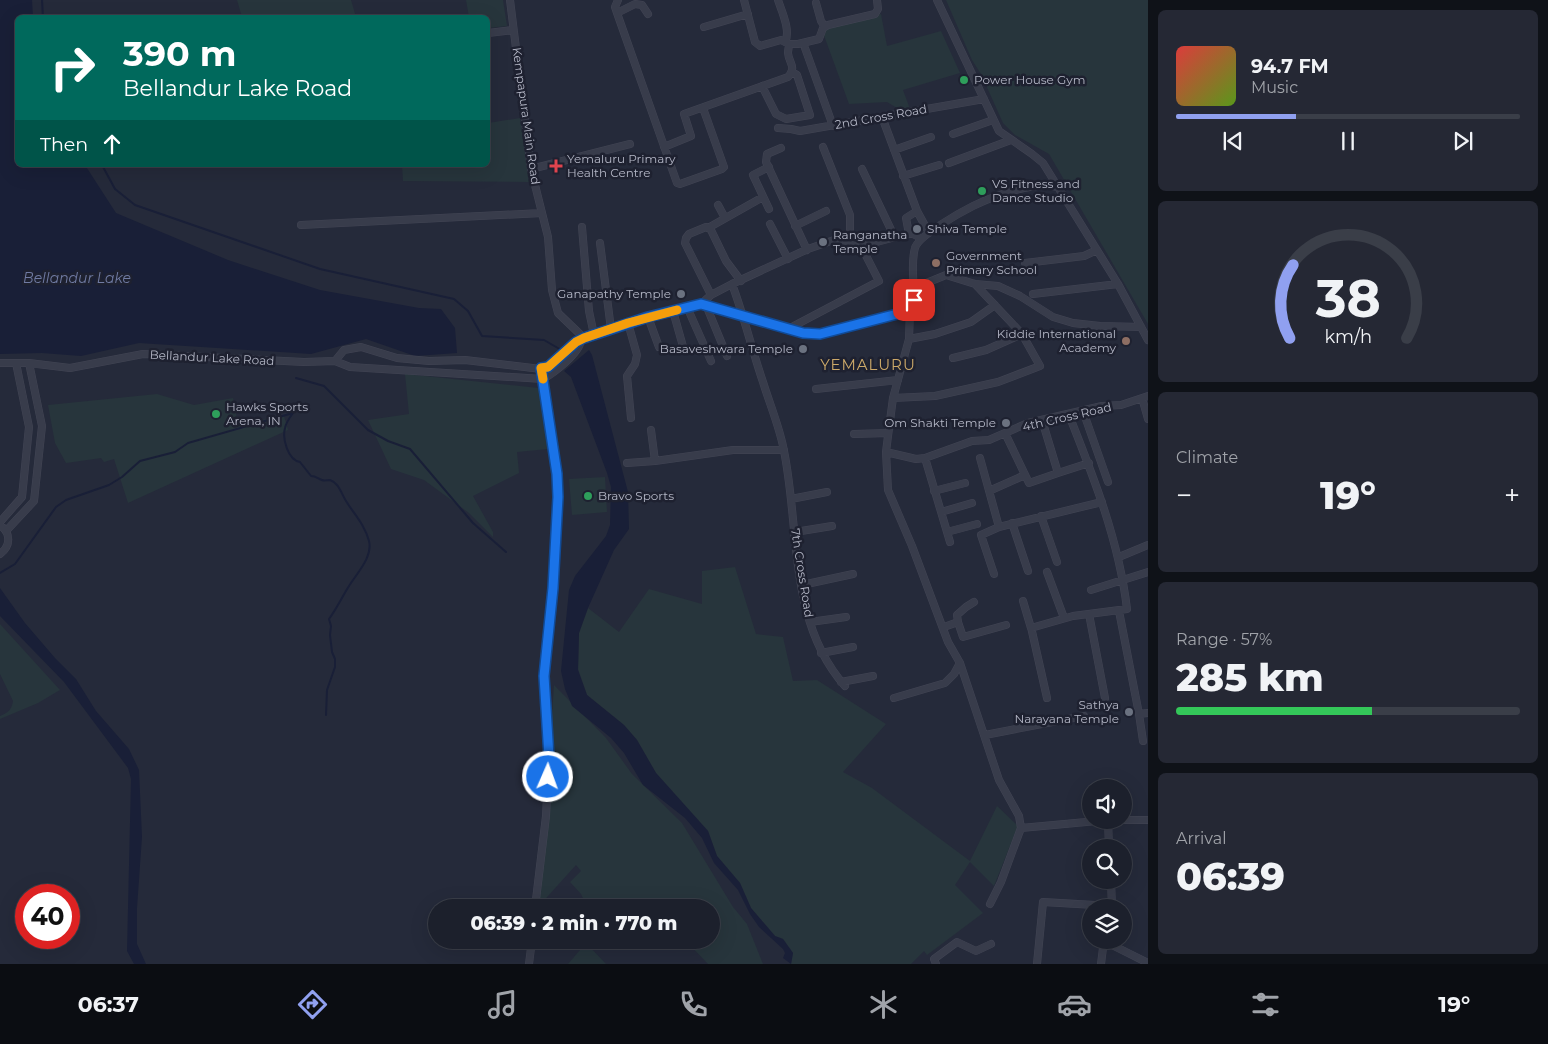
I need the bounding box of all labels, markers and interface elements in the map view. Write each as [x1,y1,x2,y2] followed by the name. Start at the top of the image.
[123,32,236,75] text: 390 m
[40,35,105,100] icon: right
[509,46,544,186] street label: Kempapura Main Road
[1251,55,1329,78] text: 94.7 FM
[974,72,1085,87] place label: Power House Gym
[958,74,970,86] marker: Power House Gym
[123,75,352,102] text: Bellandur Lake Road
[1251,78,1298,97] text: Music
[834,101,928,132] street label: 2nd Cross Road
[1219,127,1247,155] icon: previous
[1334,127,1362,155] icon: pause
[1449,127,1477,155] icon: next
[98,130,126,158] icon: ahead
[40,133,88,156] text: Then
[567,151,676,180] place label: Yemaluru Primary Health Centre
[549,159,563,173] marker: Yemaluru Primary Health Centre
[992,176,1080,205] place label: VS Fitness and Dance Studio
[976,185,988,197] marker: VS Fitness and Dance Studio
[927,221,1007,236] place label: Shiva Temple
[911,223,923,235] marker: Shiva Temple
[833,227,907,256] place label: Ranganatha Temple
[817,236,829,248] marker: Ranganatha Temple
[946,248,1037,277] place label: Government Primary School
[930,257,942,269] marker: Government Primary School
[1314,267,1381,330] text: 38
[23,269,131,287] water label: Bellandur Lake
[893,279,935,321] pin
[557,286,671,301] place label: Ganapathy Temple
[900,286,928,314] icon: arrive
[675,288,687,300] marker: Ganapathy Temple
[997,326,1116,355] place label: Kiddie International Academy
[1324,326,1372,347] text: km/h
[1120,335,1132,347] marker: Kiddie International Academy
[660,341,793,356] place label: Basaveshwara Temple
[797,343,809,355] marker: Basaveshwara Temple
[149,347,275,368] street label: Bellandur Lake Road
[820,355,916,374] district label: YEMALURU
[226,399,308,428] place label: Hawks Sports Arena, IN
[1021,399,1113,434] street label: 4th Cross Road
[210,408,222,420] marker: Hawks Sports Arena, IN
[884,415,996,430] place label: Om Shakti Temple
[1000,417,1012,429] marker: Om Shakti Temple
[1176,448,1238,467] text: Climate
[1320,472,1376,519] text: 19°
[1176,478,1192,512] text: −
[1504,478,1520,512] text: +
[598,488,674,503] place label: Bravo Sports
[582,490,594,502] marker: Bravo Sports
[788,527,817,619] street label: 7th Cross Road
[1176,630,1272,649] text: Range · 57%
[1176,654,1324,701] text: 285 km
[1014,697,1119,726] place label: Sathya Narayana Temple
[1123,706,1135,718] marker: Sathya Narayana Temple
[521,750,573,802] position arrow
[1082,779,1132,949] map controls
[1082,779,1132,829] button: sound
[1176,829,1226,848] text: Arrival
[1082,839,1132,889] button: search
[1176,853,1285,900] text: 06:39
[15,884,80,949] speed limit sign: 40
[1082,899,1132,949] button: layers
[471,912,677,935] text: 06:39 · 2 min · 770 m
[295,987,330,1022] icon: directions
[485,987,520,1022] icon: music
[676,987,711,1022] icon: phone
[866,987,901,1022] icon: climate
[1057,987,1092,1022] icon: car
[1248,987,1283,1022] icon: filters
[78,991,139,1018] text: 06:37
[1438,991,1470,1018] text: 19°

